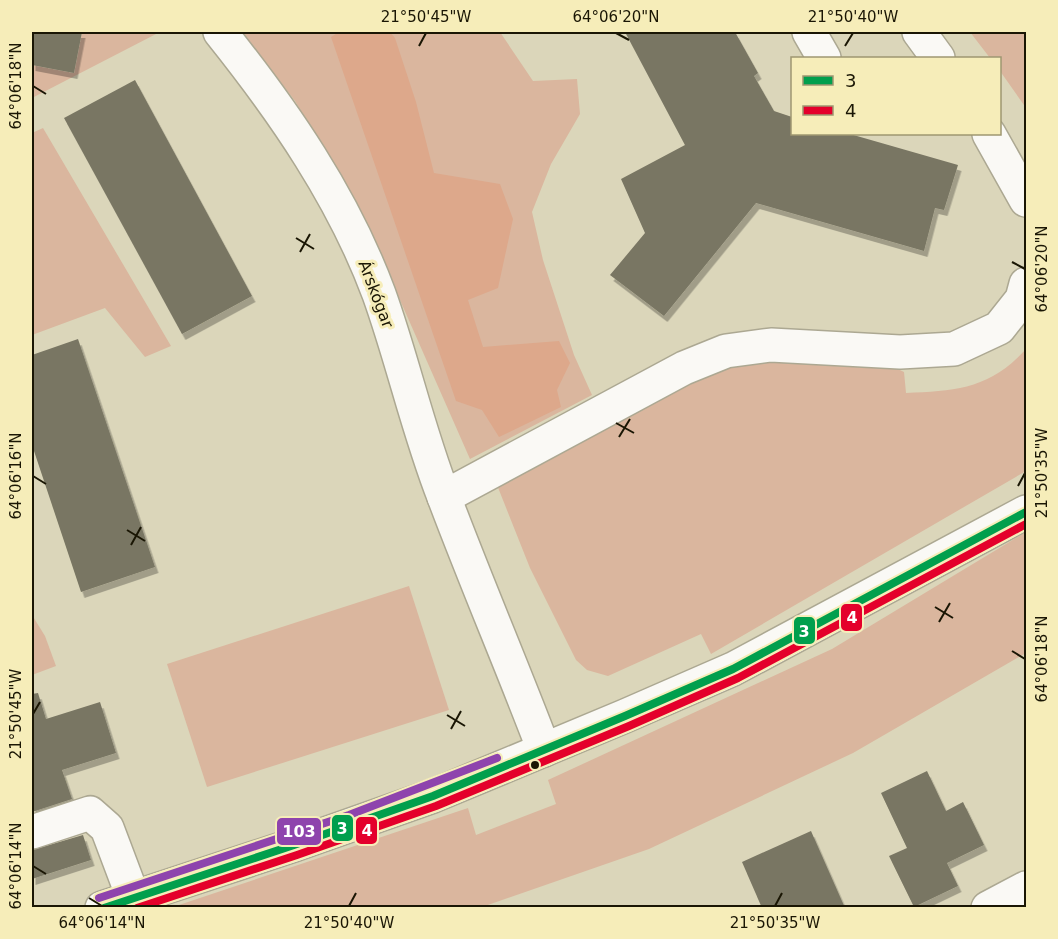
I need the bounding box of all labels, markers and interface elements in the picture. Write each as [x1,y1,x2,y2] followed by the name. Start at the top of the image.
[381,8,471,26] text: 21°50'45"W
[572,8,660,26] text: 64°06'20"N
[808,8,898,26] text: 21°50'40"W
[7,42,25,130] text: 64°06'18"N
[791,57,1001,135] legend
[845,70,856,91] text: 3
[845,100,856,121] text: 4
[1033,225,1051,313] text: 64°06'20"N
[354,258,398,331] street label: Árskógar
[1033,428,1051,518] text: 21°50'35"W
[7,432,25,520] text: 64°06'16"N
[840,603,863,632] line badge: 4
[846,608,858,627] text: 4
[1033,615,1051,703] text: 64°06'18"N
[793,616,816,645] line badge: 3
[798,622,810,641] text: 3
[7,669,25,759] text: 21°50'45"W
[529,759,541,771] unlabelled marker
[331,814,354,842] line badge: 3
[355,816,378,845] line badge: 4
[276,817,322,846] line badge: 103
[336,819,348,838] text: 3
[361,821,373,840] text: 4
[7,822,25,910] text: 64°06'14"N
[282,822,316,841] text: 103
[58,914,146,932] text: 64°06'14"N
[304,914,394,932] text: 21°50'40"W
[730,914,820,932] text: 21°50'35"W

